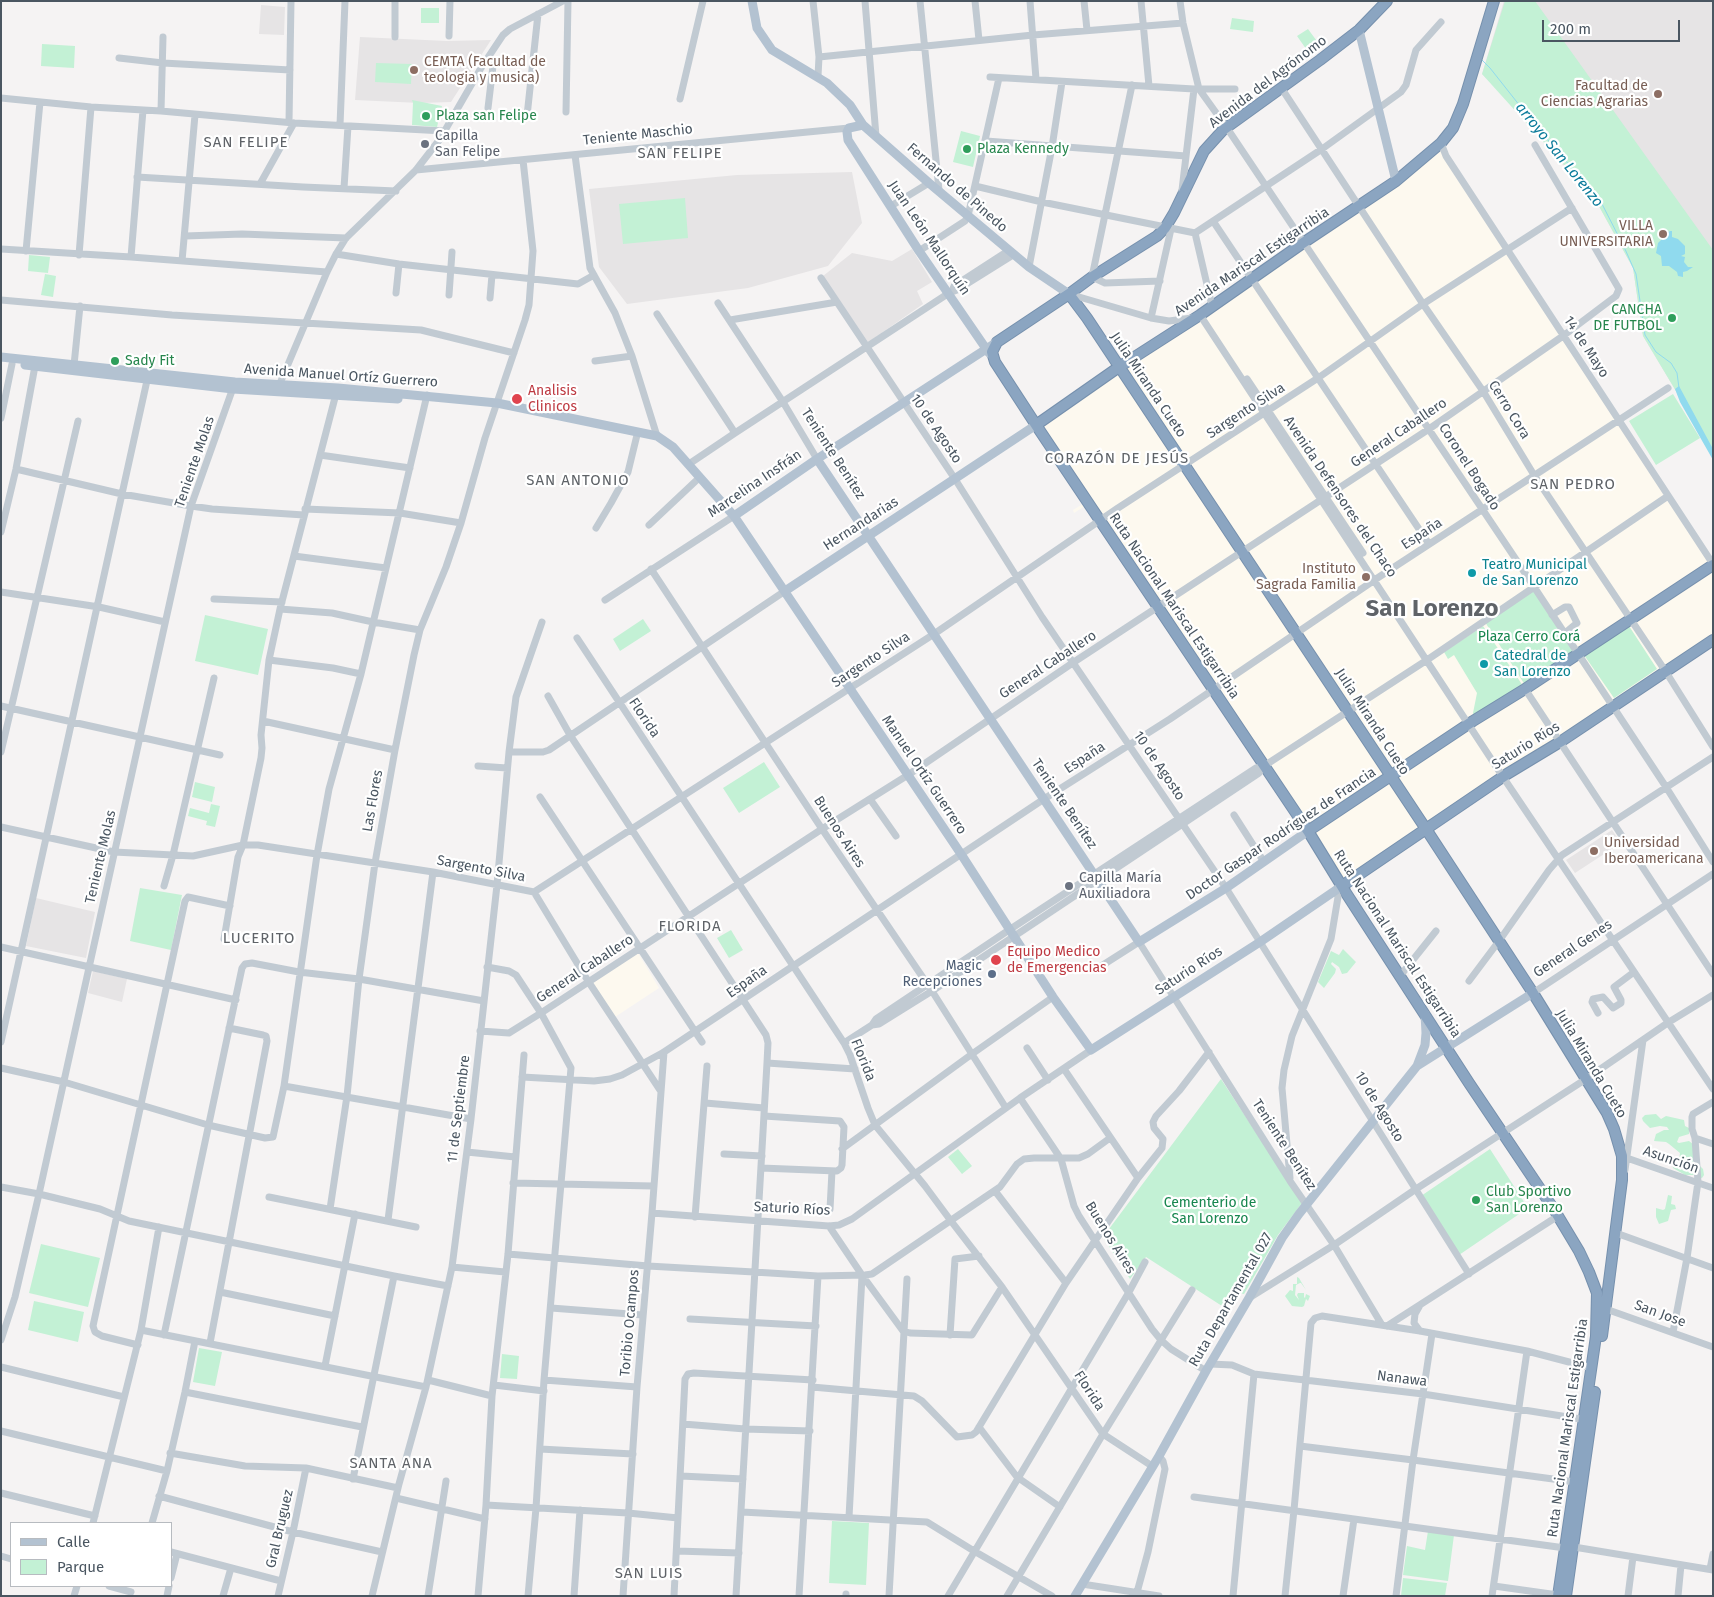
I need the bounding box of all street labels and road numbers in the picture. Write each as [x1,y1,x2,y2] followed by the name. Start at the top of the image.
[1206,32,1330,132] street label: Avenida del Agrónomo
[582,121,694,149] street label: Teniente Maschio
[903,140,1011,236] street label: Fernando de Pinedo
[884,177,974,299] street label: Juan León Mallorquín
[1172,204,1332,320] street label: Avenida Mariscal Estigarribia
[1560,313,1612,381] street label: 14 de Mayo
[1107,329,1189,441] street label: Julia Miranda Cueto
[243,361,439,391] street label: Avenida Manuel Ortíz Guerrero
[1484,378,1534,442] street label: Cerro Cora
[1204,379,1288,443] street label: Sargento Silva
[907,391,965,467] street label: 10 de Agosto
[1348,395,1450,471] street label: General Caballero
[797,405,869,503] street label: Teniente Benítez
[1280,413,1400,581] street label: Avenida Defensores del Chaco
[172,414,218,510] street label: Teniente Molas
[1435,420,1503,514] street label: Coronel Bogado
[705,446,805,522] street label: Marcelina Insfrán
[820,494,902,554] street label: Hernandarias
[1105,510,1243,702] street label: Ruta Nacional Mariscal Estigarribia
[1398,515,1446,553] street label: España
[996,627,1100,703] street label: General Caballero
[829,628,913,692] street label: Sargento Silva
[1331,666,1413,778] street label: Julia Miranda Cueto
[625,695,663,741] street label: Florida
[878,712,970,838] street label: Manuel Ortíz Guerrero
[1489,719,1563,773] street label: Saturio Ríos
[1130,728,1188,804] street label: 10 de Agosto
[1061,739,1109,777] street label: España
[1028,756,1100,852] street label: Teniente Benítez
[1183,764,1379,904] street label: Doctor Gaspar Rodríguez de Francia
[359,769,387,833] street label: Las Flores
[810,793,868,871] street label: Buenos Aires
[82,809,120,905] street label: Teniente Molas
[1330,847,1464,1041] street label: Ruta Nacional Mariscal Estigarribia
[435,852,527,886] street label: Sargento Silva
[1530,916,1616,982] street label: General Genes
[533,931,637,1007] street label: General Caballero
[1152,943,1226,999] street label: Saturio Ríos
[724,962,770,1002] street label: España
[1552,1007,1630,1121] street label: Julia Miranda Cueto
[847,1036,879,1084] street label: Florida
[444,1054,474,1164] street label: 11 de Septiembre
[1351,1069,1407,1145] street label: 10 de Agosto
[1248,1096,1320,1194] street label: Teniente Benítez
[1641,1143,1701,1177] street label: Asunción
[753,1199,831,1219] street label: Saturio Ríos
[1081,1199,1139,1277] street label: Buenos Aires
[1186,1230,1276,1370] street label: Ruta Departamental 027
[617,1269,643,1377] street label: Toribio Ocampos
[1632,1297,1688,1331] street label: San Jose
[1544,1317,1592,1539] street label: Ruta Nacional Mariscal Estigarribia
[1070,1368,1108,1414] street label: Florida
[1376,1368,1428,1390] street label: Nanawa
[263,1488,297,1570] street label: Gral Bruguez

